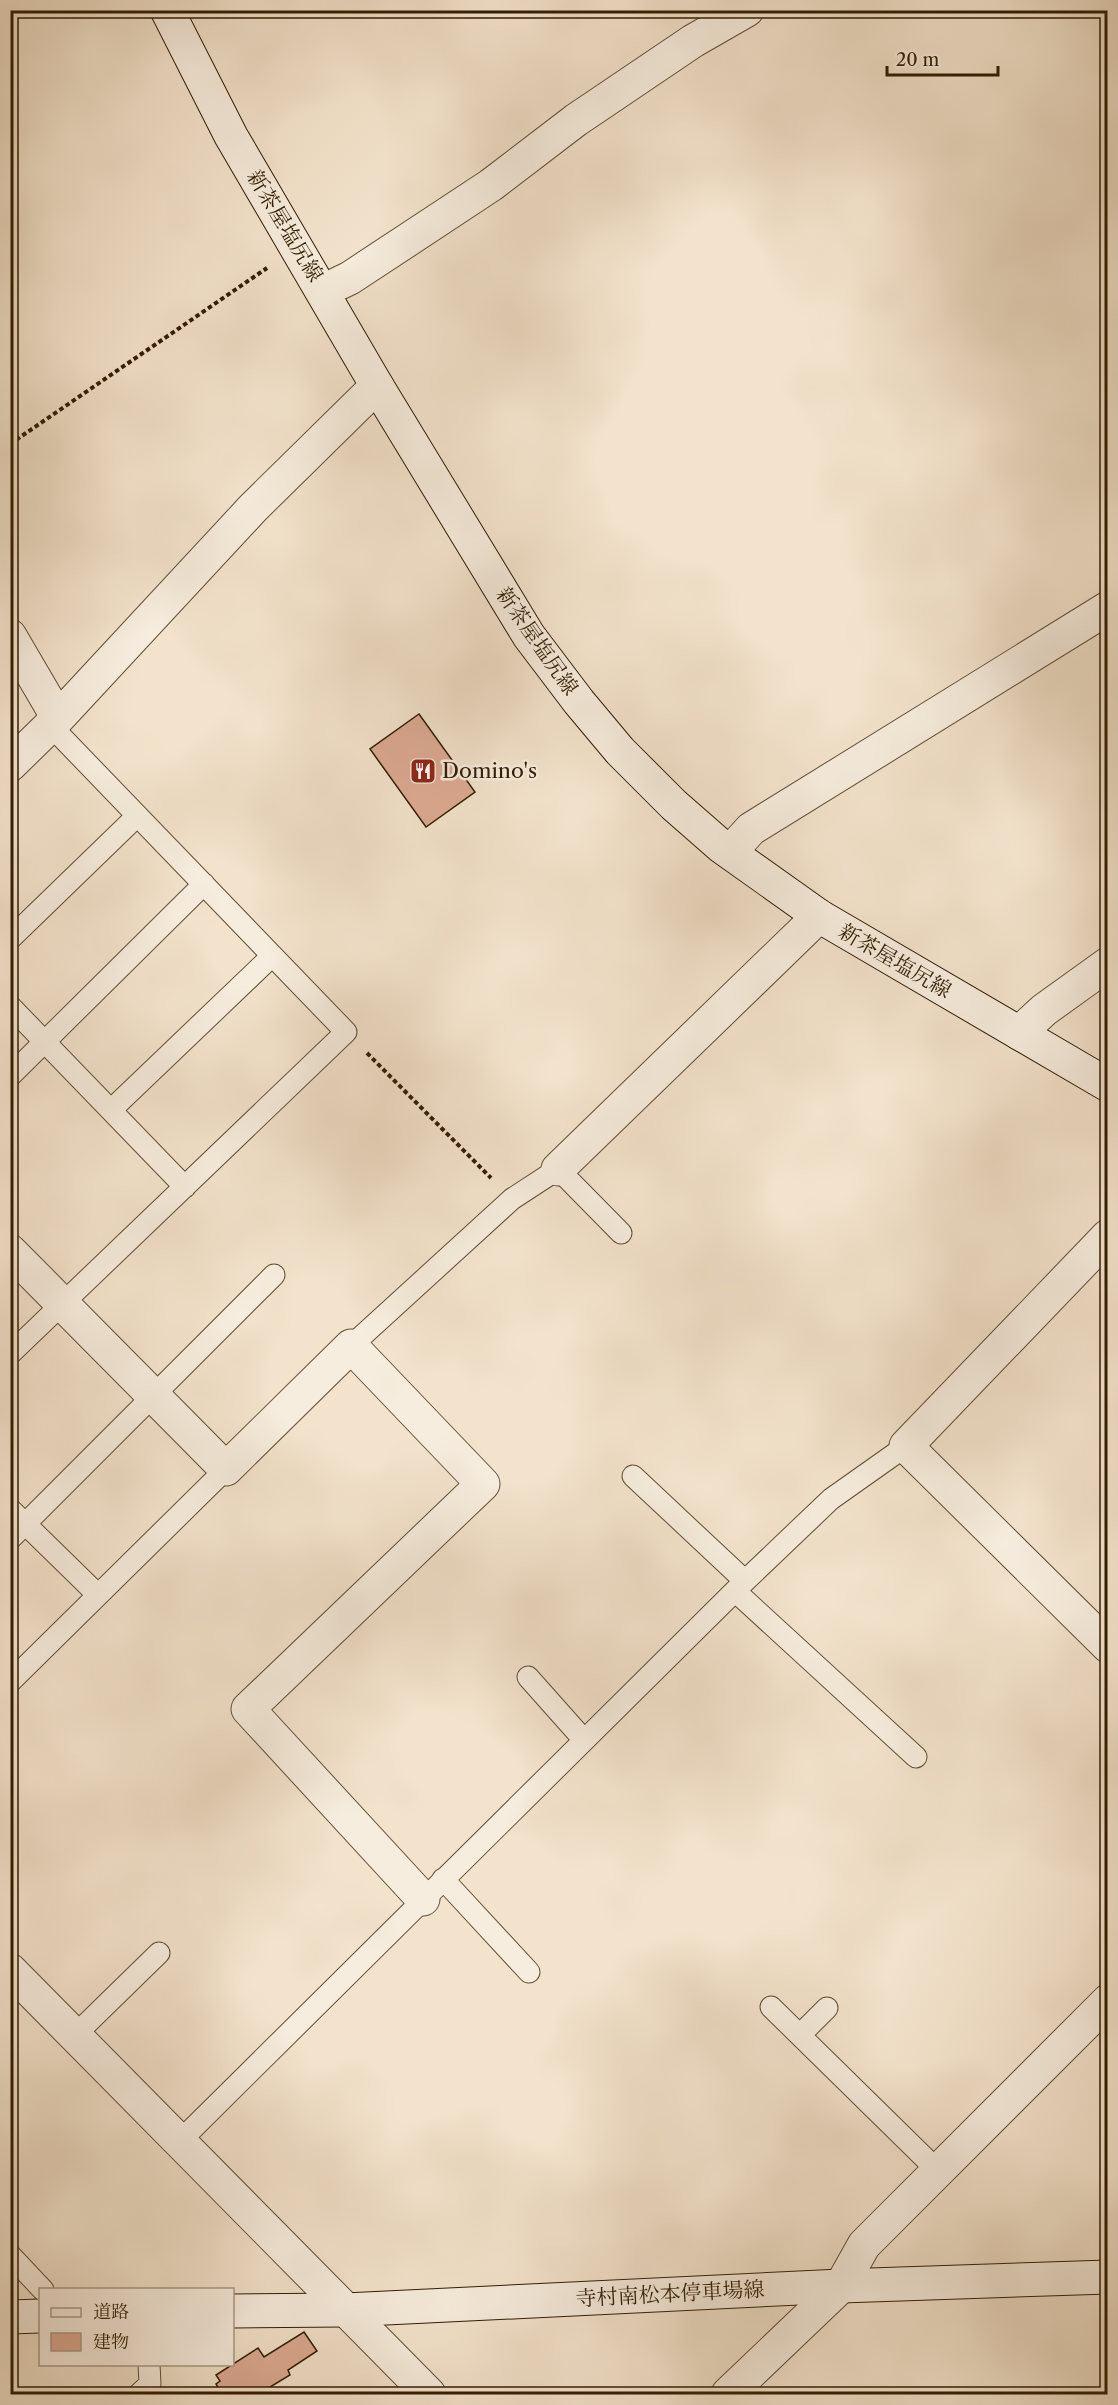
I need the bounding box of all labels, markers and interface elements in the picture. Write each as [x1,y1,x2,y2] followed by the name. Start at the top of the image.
[887,39,998,77] scale bar
[896,49,940,71] text: 20 m
[242,165,329,286] street label: 新茶屋塩尻線
[491,582,584,699] street label: 新茶屋塩尻線
[408,756,438,786] restaurant icon: Domino's
[442,758,537,783] place label: Domino's
[834,918,956,1003] street label: 新茶屋塩尻線
[575,2276,765,2311] street label: 寺村南松本停車場線
[39,2288,234,2366] legend
[93,2301,129,2323] text: 道路
[93,2331,129,2353] text: 建物

